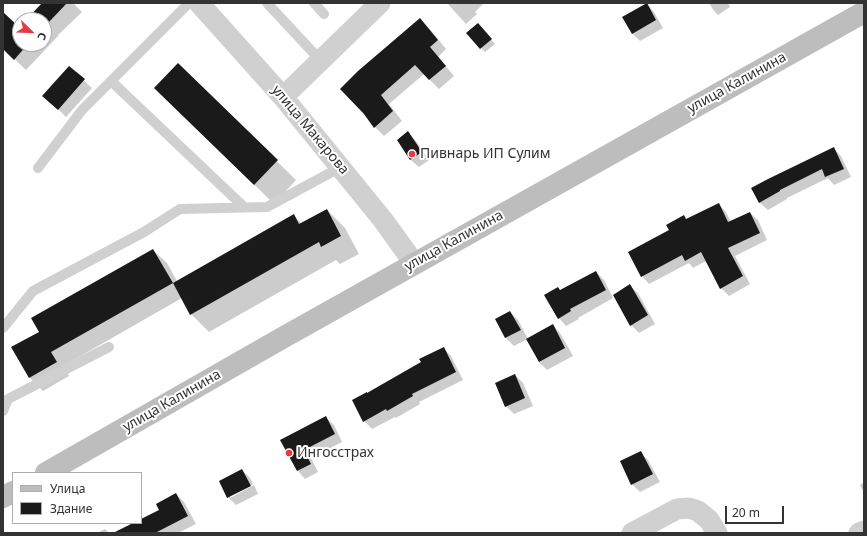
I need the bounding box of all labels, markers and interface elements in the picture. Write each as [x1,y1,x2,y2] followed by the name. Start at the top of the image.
[12,12,52,52] north arrow
[34,30,51,43] text: С
[685,49,789,117] street label: улица Калинина
[268,82,352,178] street label: улица Макарова
[420,146,551,162] place label: Пивнарь ИП Сулим
[407,149,417,159] marker: Пивнарь ИП Сулим
[402,207,506,275] street label: улица Калинина
[120,366,224,436] street label: улица Калинина
[297,445,374,461] place label: Ингосстрах
[284,448,294,458] marker: Ингосстрах
[12,472,142,524] legend
[50,480,85,497] text: Улица
[727,498,786,524] scale bar
[50,500,92,517] text: Здание
[732,504,760,521] text: 20 m

